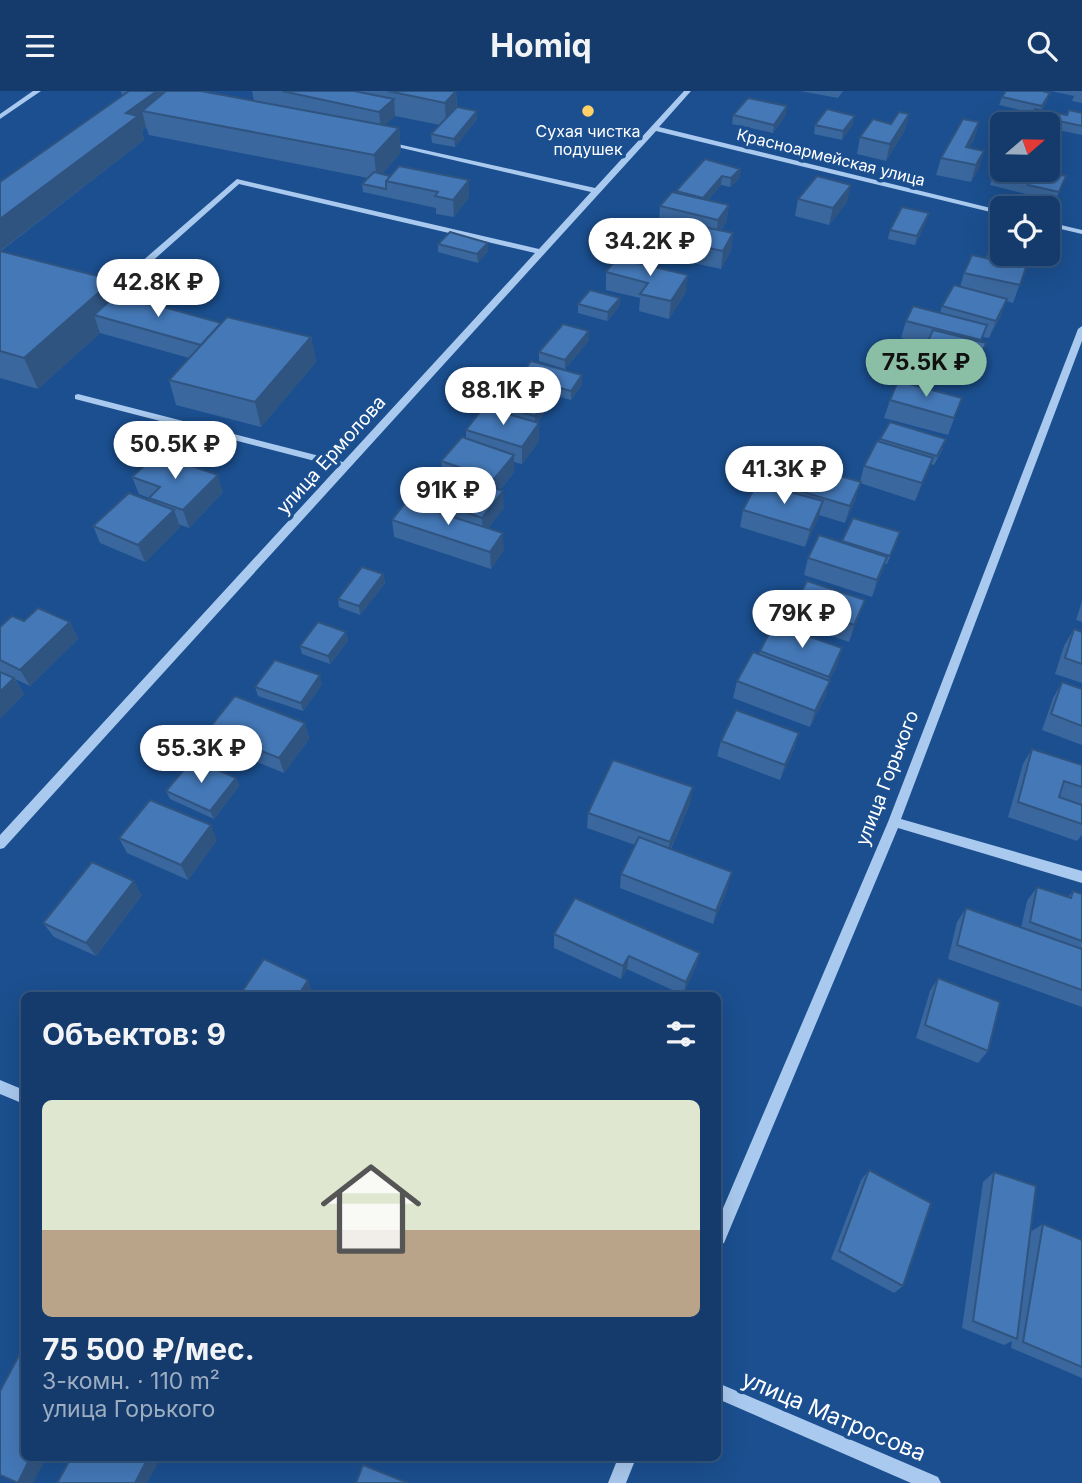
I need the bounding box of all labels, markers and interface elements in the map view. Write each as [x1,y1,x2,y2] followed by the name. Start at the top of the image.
[490,26,592,65] text: Homiq
[21,27,59,65] icon: menu
[1023,27,1061,65] icon: search
[580,103,596,119] marker: Сухая чистка подушек
[990,112,1060,182] north arrow
[990,112,1060,266] map controls
[536,121,640,159] place label: Сухая чистка подушек
[735,124,927,190] street label: Красноармейская улица
[990,196,1060,266] button: locate
[585,219,715,278] pin: 34.2K ₽
[605,227,695,255] text: 34.2K ₽
[93,259,223,319] pin: 42.8K ₽
[112,268,204,296] text: 42.8K ₽
[861,339,991,399] pin: 75.5K ₽
[882,348,970,376] text: 75.5K ₽
[438,367,568,427] pin: 88.1K ₽
[461,376,545,404] text: 88.1K ₽
[272,391,390,519] street label: улица Ермолова
[110,421,240,481] pin: 50.5K ₽
[130,430,220,458] text: 50.5K ₽
[719,447,849,506] pin: 41.3K ₽
[741,455,827,483] text: 41.3K ₽
[399,467,497,527] pin: 91K ₽
[416,476,480,504] text: 91K ₽
[753,591,851,650] pin: 79K ₽
[768,599,836,627] text: 79K ₽
[851,707,923,849] street label: улица Горького
[136,725,266,785] pin: 55.3K ₽
[156,734,246,762] text: 55.3K ₽
[662,1015,700,1053] icon: filters
[42,1016,226,1052] text: Объектов: 9
[308,1146,434,1272] icon: home
[42,1331,255,1367] text: 75 500 ₽/мес.
[738,1365,930,1467] street label: улица Матросова
[42,1367,220,1395] text: 3-комн. · 110 m²
[42,1395,215,1423] text: улица Горького

